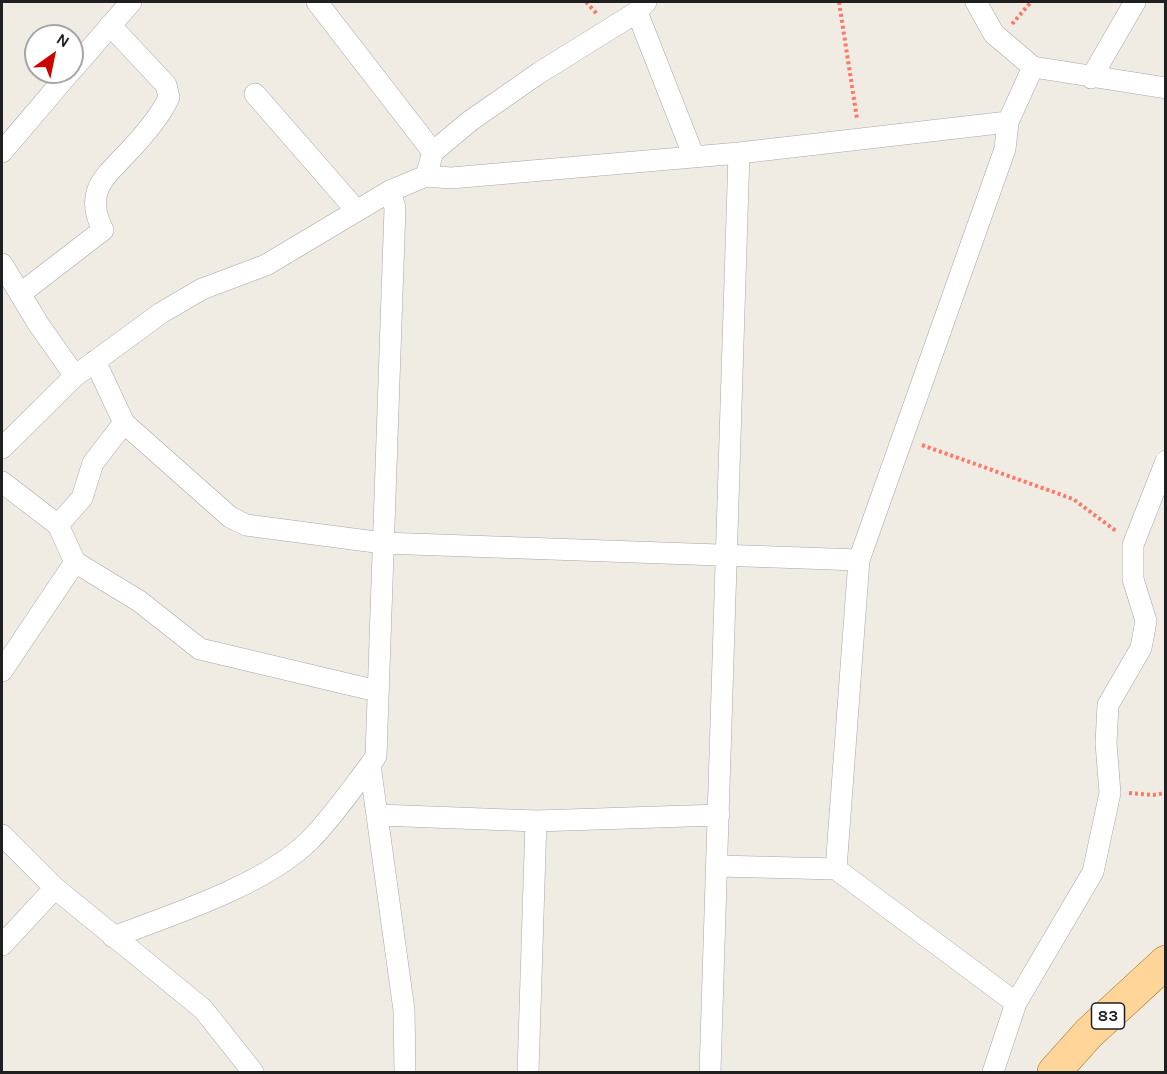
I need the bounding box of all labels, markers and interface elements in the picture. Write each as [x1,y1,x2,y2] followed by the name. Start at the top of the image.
[24,24,84,84] north arrow
[53,29,73,51] text: N
[1092,1003,1124,1029] road number: 83

